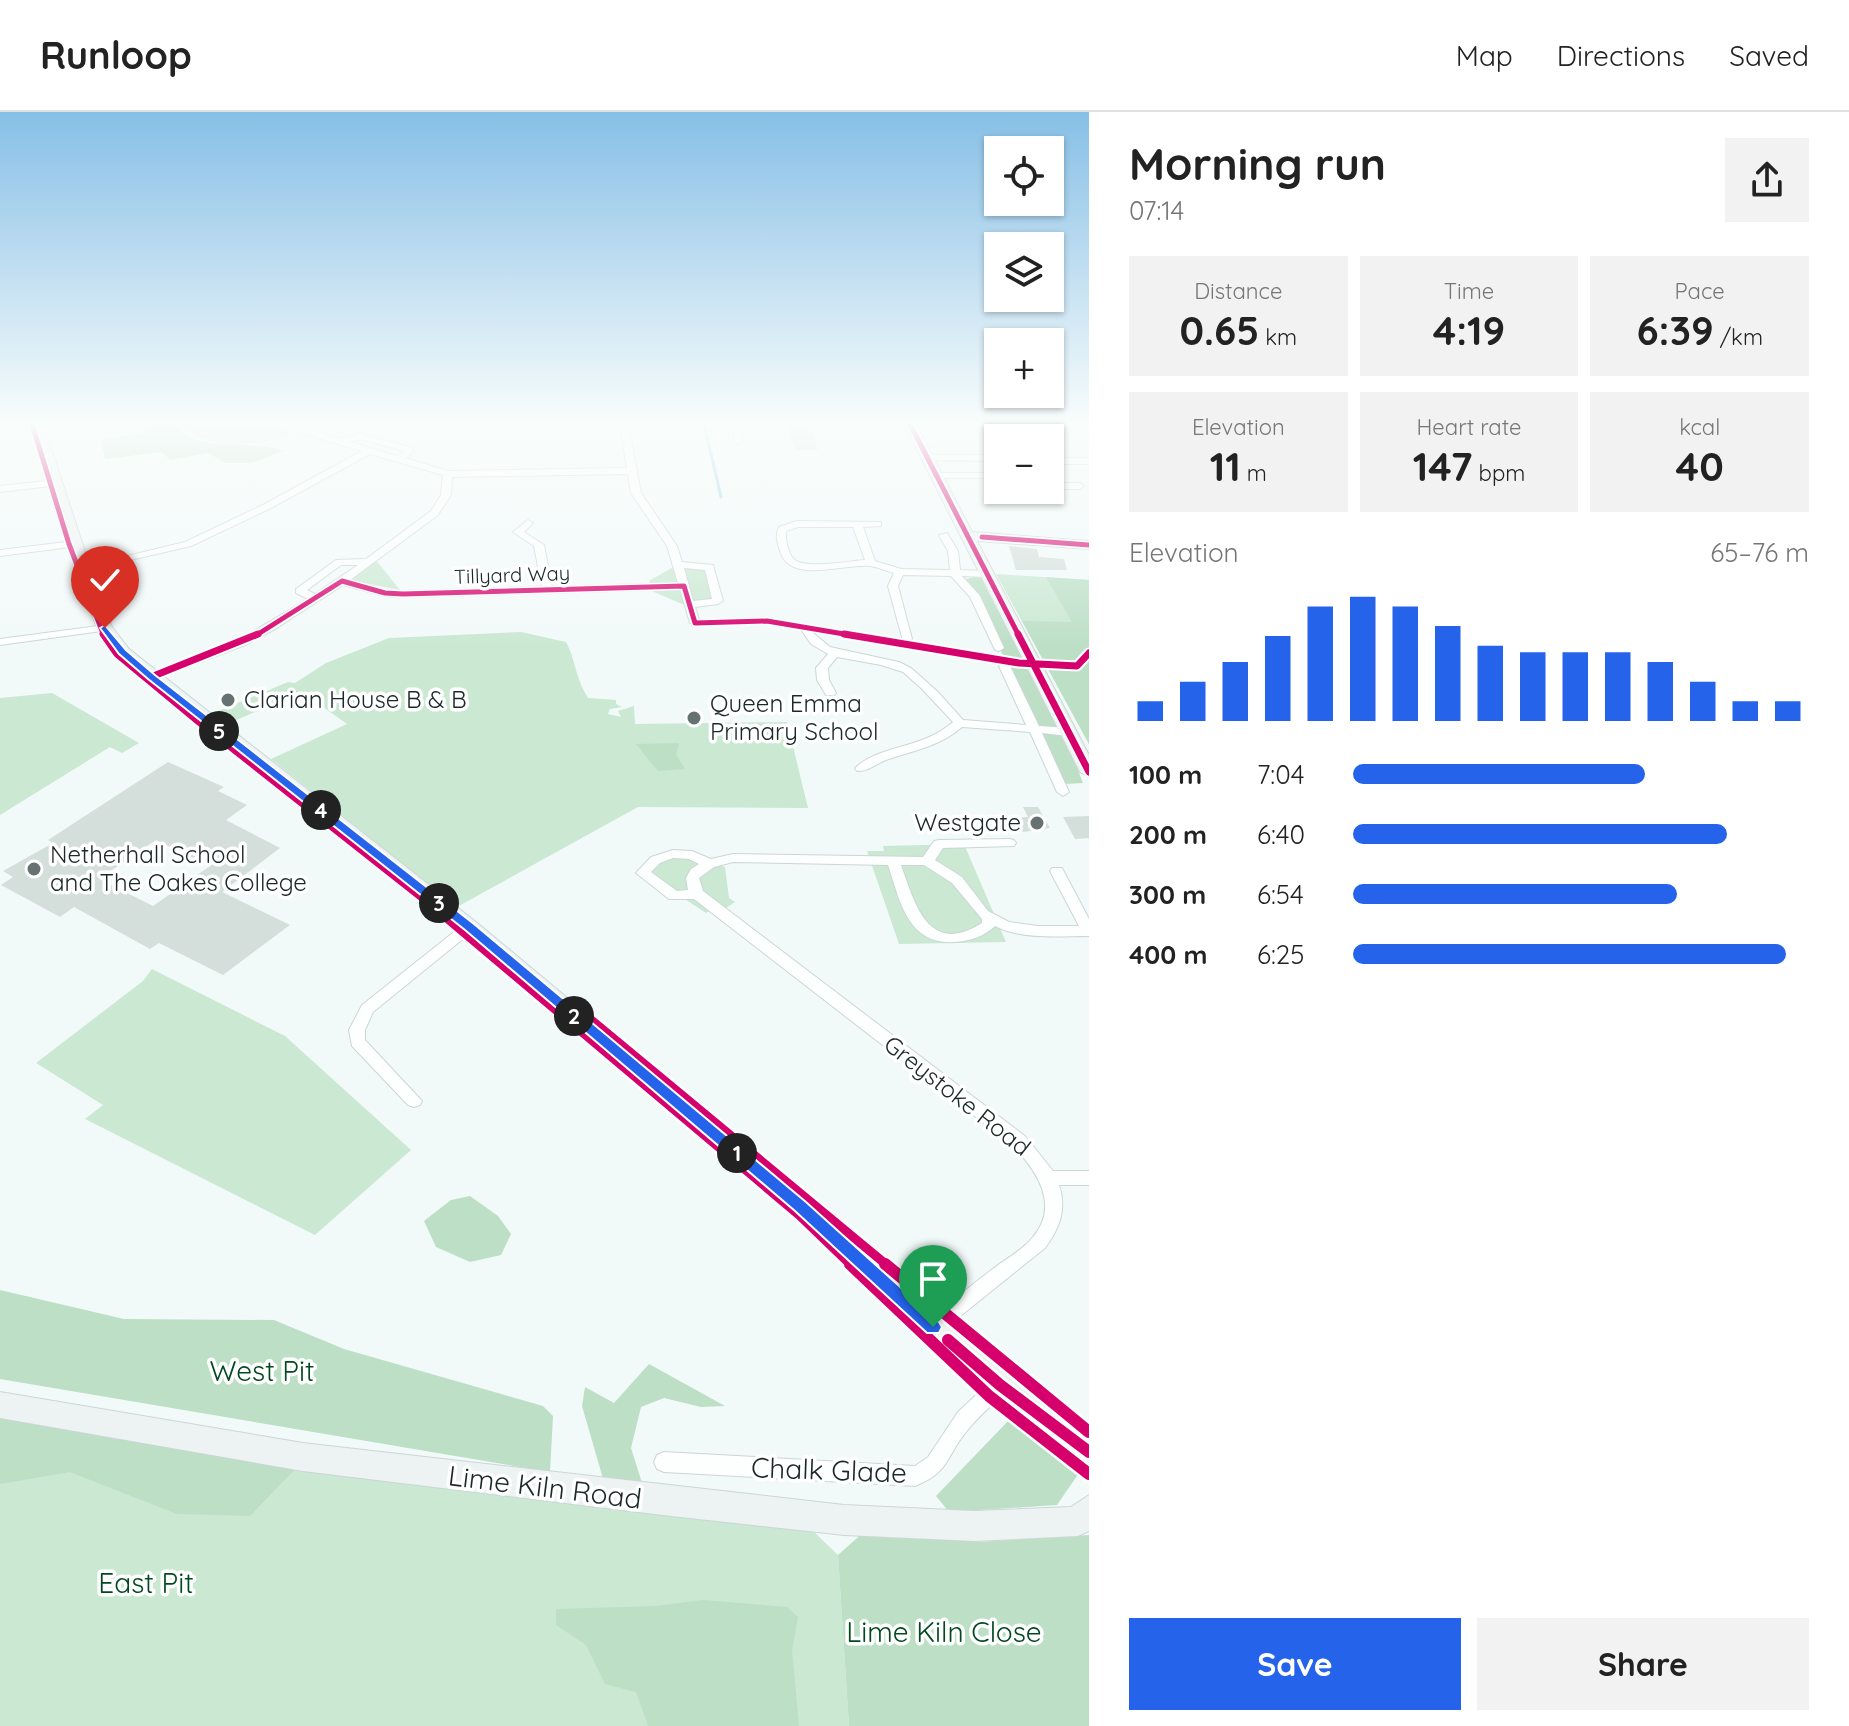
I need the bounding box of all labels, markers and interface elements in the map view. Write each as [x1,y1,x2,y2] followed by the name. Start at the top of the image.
[40,31,192,79] text: Runloop
[1456,38,1513,73] text: Map
[1557,38,1685,73] text: Directions
[1729,38,1809,73] text: Saved
[984,136,1064,504] map controls
[984,136,1064,216] button: locate
[1129,136,1386,191] text: Morning run
[1725,138,1809,222] button: share
[1129,194,1184,227] text: 07:14
[984,232,1064,312] button: layers
[1194,277,1282,305] text: Distance
[1444,277,1494,305] text: Time
[1675,277,1725,305] text: Pace
[1180,305,1259,355] text: 0.65
[1433,305,1505,355] text: 4:19
[1636,305,1714,355] text: 6:39
[1259,323,1297,351] text: km
[1714,323,1763,351] text: /km
[984,328,1064,408] button: +
[1192,413,1285,441] text: Elevation
[1417,413,1521,441] text: Heart rate
[1679,413,1720,441] text: kcal
[984,424,1064,504] button: −
[1210,441,1241,491] text: 11
[1413,441,1473,491] text: 147
[1676,441,1724,491] text: 40
[1241,459,1267,487] text: m
[1473,459,1525,487] text: bpm
[1129,536,1239,569] text: Elevation
[1710,536,1809,569] text: 65–76 m
[71,546,139,628] pin
[83,558,127,602] icon: check
[453,560,570,589] street label: Tillyard Way
[244,684,467,714] place label: Clarian House B & B
[710,688,879,746] place label: Queen Emma Primary School
[219,691,237,709] marker: Clarian House B & B
[685,709,703,727] marker: Queen Emma Primary School
[199,711,239,751] pin: 5
[213,717,225,745] text: 5
[1129,758,1202,791] text: 100 m
[1257,758,1304,791] text: 7:04
[301,790,341,830] pin: 4
[315,796,327,824] text: 4
[914,807,1021,837] place label: Westgate
[1028,814,1046,832] marker: Westgate
[1129,818,1207,851] text: 200 m
[1257,818,1305,851] text: 6:40
[50,839,307,897] place label: Netherhall School and The Oakes College
[25,860,43,878] marker: Netherhall School and The Oakes College
[1129,878,1206,911] text: 300 m
[1257,878,1304,911] text: 6:54
[419,883,459,923] pin: 3
[433,889,445,917] text: 3
[1129,938,1207,971] text: 400 m
[1257,938,1304,971] text: 6:25
[554,996,594,1036] pin: 2
[568,1002,580,1030] text: 2
[878,1029,1037,1162] street label: Greystoke Road
[717,1133,757,1173] pin: 1
[733,1139,741,1167] text: 1
[899,1245,967,1327] pin
[911,1257,955,1301] icon: arrive
[210,1353,314,1388] park label: West Pit
[751,1449,908,1490] street label: Chalk Glade
[446,1457,644,1516] street label: Lime Kiln Road
[98,1565,194,1600] park label: East Pit
[846,1614,1042,1649] park label: Lime Kiln Close
[1129,1618,1461,1710] button: Save
[1477,1618,1809,1710] button: Share

